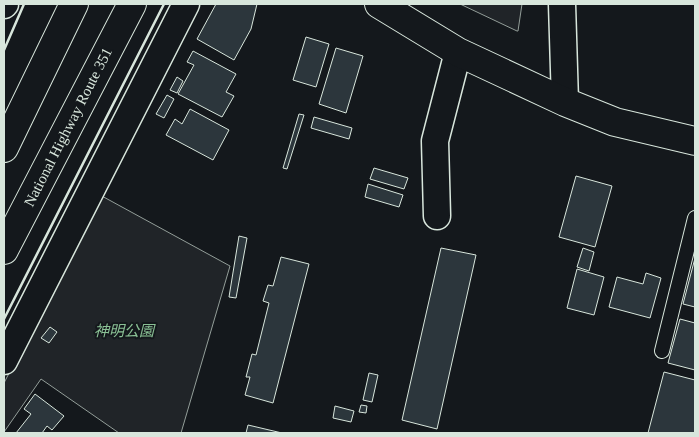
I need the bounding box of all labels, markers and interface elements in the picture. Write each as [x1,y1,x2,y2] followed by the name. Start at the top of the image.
[21,45,115,209] street label: National Highway Route 351
[94,323,156,339] park label: 神明公園

